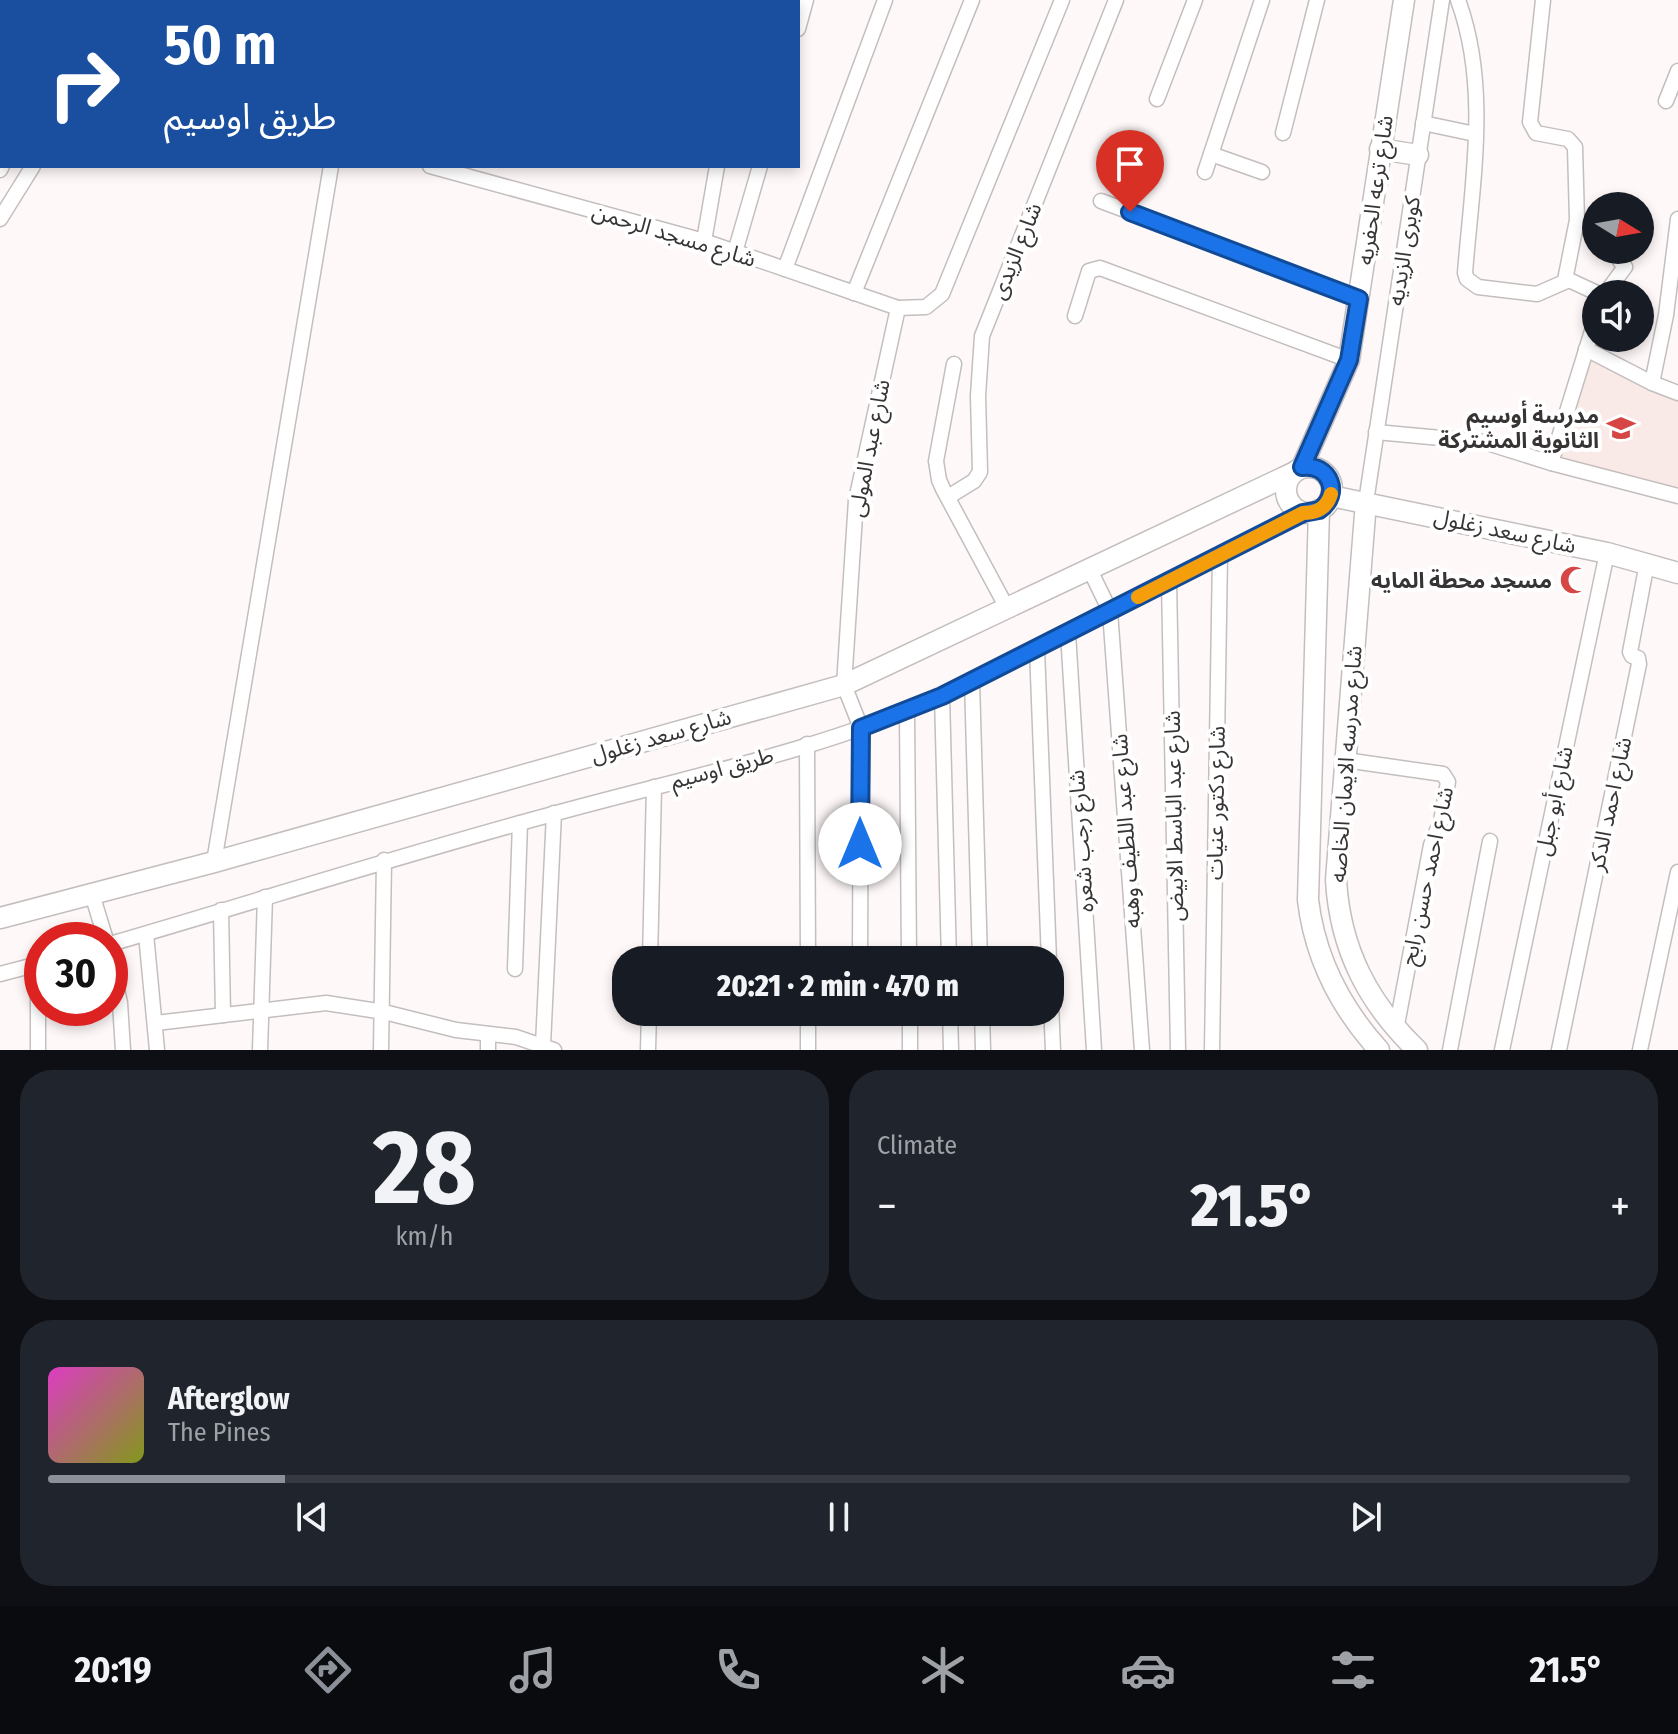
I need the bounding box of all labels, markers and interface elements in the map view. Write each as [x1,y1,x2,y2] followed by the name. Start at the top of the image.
[164,12,276,79] text: 50 m
[32,32,136,136] icon: right
[164,95,336,139] text: طريق اوسيم
[1351,113,1402,267] street label: شارع ترعه الحفريه
[1096,130,1164,212] pin
[1108,142,1152,186] icon: arrive
[1582,192,1654,264] north arrow
[1582,192,1654,352] map controls
[1382,193,1426,308] street label: كوبرى الزيديه
[588,197,759,276] street label: شارع مسجد الرحمن
[984,199,1050,304] street label: شارع الزيدى
[1582,280,1654,352] button: sound
[842,377,899,520] street label: شارع عبد المولى
[1438,400,1599,454] place label: مدرسة أوسيم الثانوية المشتركة
[1606,413,1636,443] school or university icon: مدرسة أوسيم الثانوية المشتركة
[1431,503,1578,562] street label: شارع سعد زغلول
[1559,565,1589,595] mosque icon: مسجد محطة المايه
[1371,567,1552,594] place label: مسجد محطة المايه
[1324,644,1371,884] street label: شارع مدرسه الايمان الخاصه
[588,703,735,772] street label: شارع سعد زغلول
[1159,710,1192,922] street label: شارع عبد الباسط الابيض
[1201,726,1234,881] street label: شارع دكتور عنيات
[1106,733,1149,929] street label: شارع عبد اللطيف وهبه
[1582,735,1640,875] street label: شارع احمد الدكر
[668,741,777,798] street label: طريق اوسيم
[1529,744,1582,859] street label: شارع أبو جبل
[1063,769,1102,913] street label: شارع رجب شعره
[1395,784,1462,968] street label: شارع احمد حسن رابح
[818,802,902,886] position arrow
[24,922,128,1026] speed limit sign: 30
[717,968,959,1004] text: 20:21 · 2 min · 470 m
[373,1106,476,1231] text: 28
[877,1130,957,1161] text: Climate
[1191,1170,1316,1242] text: 21.5°
[877,1180,897,1233] text: −
[1610,1180,1630,1233] text: +
[396,1221,453,1252] text: km/h
[168,1381,290,1417] text: Afterglow
[168,1417,271,1448] text: The Pines
[290,1495,334,1539] icon: previous
[817,1495,861,1539] icon: pause
[1344,1495,1388,1539] icon: next
[300,1642,356,1698] icon: directions
[505,1642,561,1698] icon: music
[710,1642,766,1698] icon: phone
[915,1642,971,1698] icon: climate
[1120,1642,1176,1698] icon: car
[1325,1642,1381,1698] icon: filters
[74,1648,152,1692] text: 20:19
[1530,1648,1604,1692] text: 21.5°

